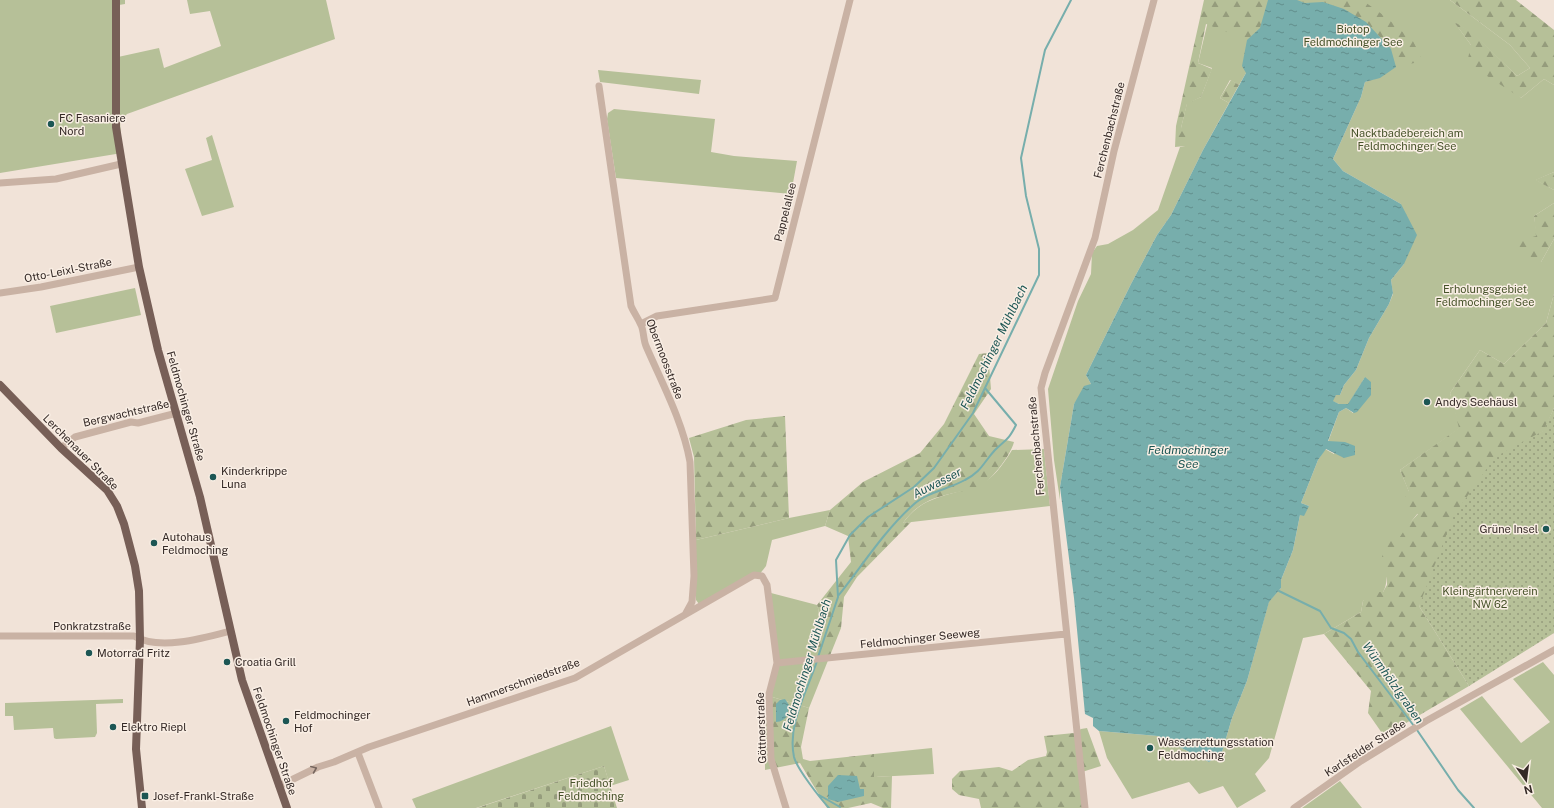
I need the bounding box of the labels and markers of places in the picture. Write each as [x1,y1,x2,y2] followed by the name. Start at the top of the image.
[59,112,126,137] place label: FC Fasaniere Nord
[46,119,56,129] marker: FC Fasaniere Nord
[1435,396,1517,408] place label: Andys Seehäusl
[1422,397,1432,407] marker: Andys Seehäusl
[221,465,287,490] place label: Kinderkrippe Luna
[208,472,218,482] marker: Kinderkrippe Luna
[1479,523,1538,535] place label: Grüne Insel
[1541,524,1551,534] marker: Grüne Insel
[162,531,228,556] place label: Autohaus Feldmoching
[149,538,159,548] marker: Autohaus Feldmoching
[97,647,170,659] place label: Motorrad Fritz
[84,648,94,658] marker: Motorrad Fritz
[235,656,296,668] place label: Croatia Grill
[222,657,232,667] marker: Croatia Grill
[294,709,371,734] place label: Feldmochinger Hof
[281,716,291,726] marker: Feldmochinger Hof
[121,721,187,733] place label: Elektro Riepl
[108,722,118,732] marker: Elektro Riepl
[1158,736,1274,761] place label: Wasserrettungsstation Feldmoching
[1145,743,1155,753] marker: Wasserrettungsstation Feldmoching
[153,790,254,802] place label: Josef-Frankl-Straße
[140,791,150,801] marker: Josef-Frankl-Straße

